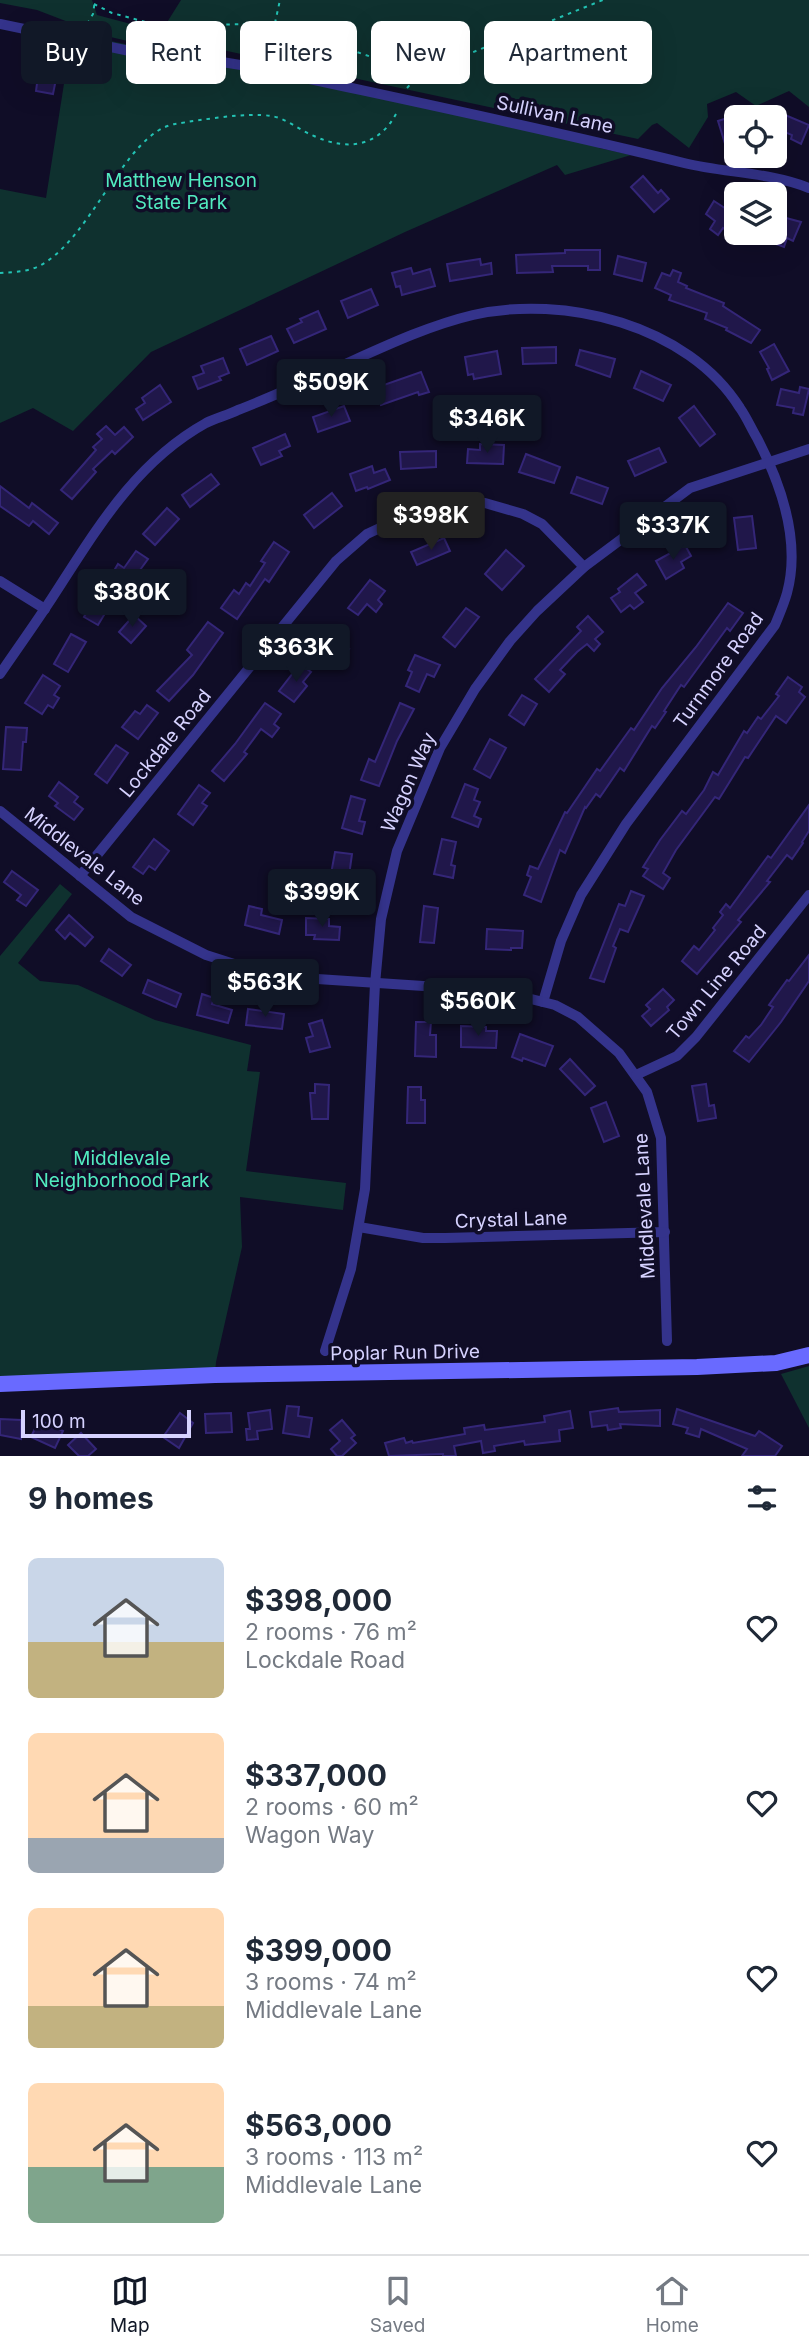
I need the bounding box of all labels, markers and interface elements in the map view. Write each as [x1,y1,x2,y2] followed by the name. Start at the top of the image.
[21,21,112,84] chip: Buy
[126,21,226,84] chip: Rent
[240,21,357,84] chip: Filters
[371,21,470,84] chip: New
[484,21,652,84] chip: Apartment
[494,91,615,138] street label: Sullivan Lane
[724,105,787,245] map controls
[724,105,787,168] button: locate
[105,169,257,214] park label: Matthew Henson State Park
[724,182,787,245] button: layers
[282,360,380,419] pin: $509K
[293,368,369,396] text: $509K
[438,396,536,455] pin: $346K
[449,404,525,432] text: $346K
[382,492,480,552] pin: $398K
[393,501,469,529] text: $398K
[624,503,722,562] pin: $337K
[636,511,710,539] text: $337K
[83,570,181,629] pin: $380K
[94,578,170,606] text: $380K
[669,608,768,733] street label: Turnmore Road
[247,624,345,684] pin: $363K
[258,633,334,661] text: $363K
[115,685,216,802] street label: Lockdale Road
[376,728,441,836] street label: Wagon Way
[20,802,149,911] street label: Middlevale Lane
[273,870,371,929] pin: $399K
[284,878,360,906] text: $399K
[662,920,771,1044] street label: Town Line Road
[216,960,314,1019] pin: $563K
[227,968,303,996] text: $563K
[429,978,527,1038] pin: $560K
[440,987,516,1015] text: $560K
[629,1132,660,1280] street label: Middlevale Lane
[34,1147,210,1192] park label: Middlevale Neighborhood Park
[454,1206,568,1233] street label: Crystal Lane
[330,1340,480,1365] street label: Poplar Run Drive
[21,1407,191,1439] scale bar
[32,1410,86,1433] text: 100 m
[743,1479,781,1517] icon: filters
[28,1480,154,1516] text: 9 homes
[245,1582,392,1618] text: $398,000
[84,1586,168,1670] icon: home
[743,1609,781,1647] icon: heart
[245,1618,417,1646] text: 2 rooms · 76 m²
[245,1646,405,1674] text: Lockdale Road
[245,1757,387,1793] text: $337,000
[84,1761,168,1845] icon: home
[743,1784,781,1822] icon: heart
[245,1793,419,1821] text: 2 rooms · 60 m²
[245,1821,374,1849] text: Wagon Way
[245,1932,392,1968] text: $399,000
[84,1936,168,2020] icon: home
[743,1959,781,1997] icon: heart
[245,1968,417,1996] text: 3 rooms · 74 m²
[245,1996,422,2024] text: Middlevale Lane
[245,2107,392,2143] text: $563,000
[84,2111,168,2195] icon: home
[743,2134,781,2172] icon: heart
[245,2143,423,2171] text: 3 rooms · 113 m²
[245,2171,422,2199] text: Middlevale Lane
[110,2272,150,2337] tab: Map
[370,2272,425,2337] tab: Saved
[646,2272,699,2337] tab: Home

